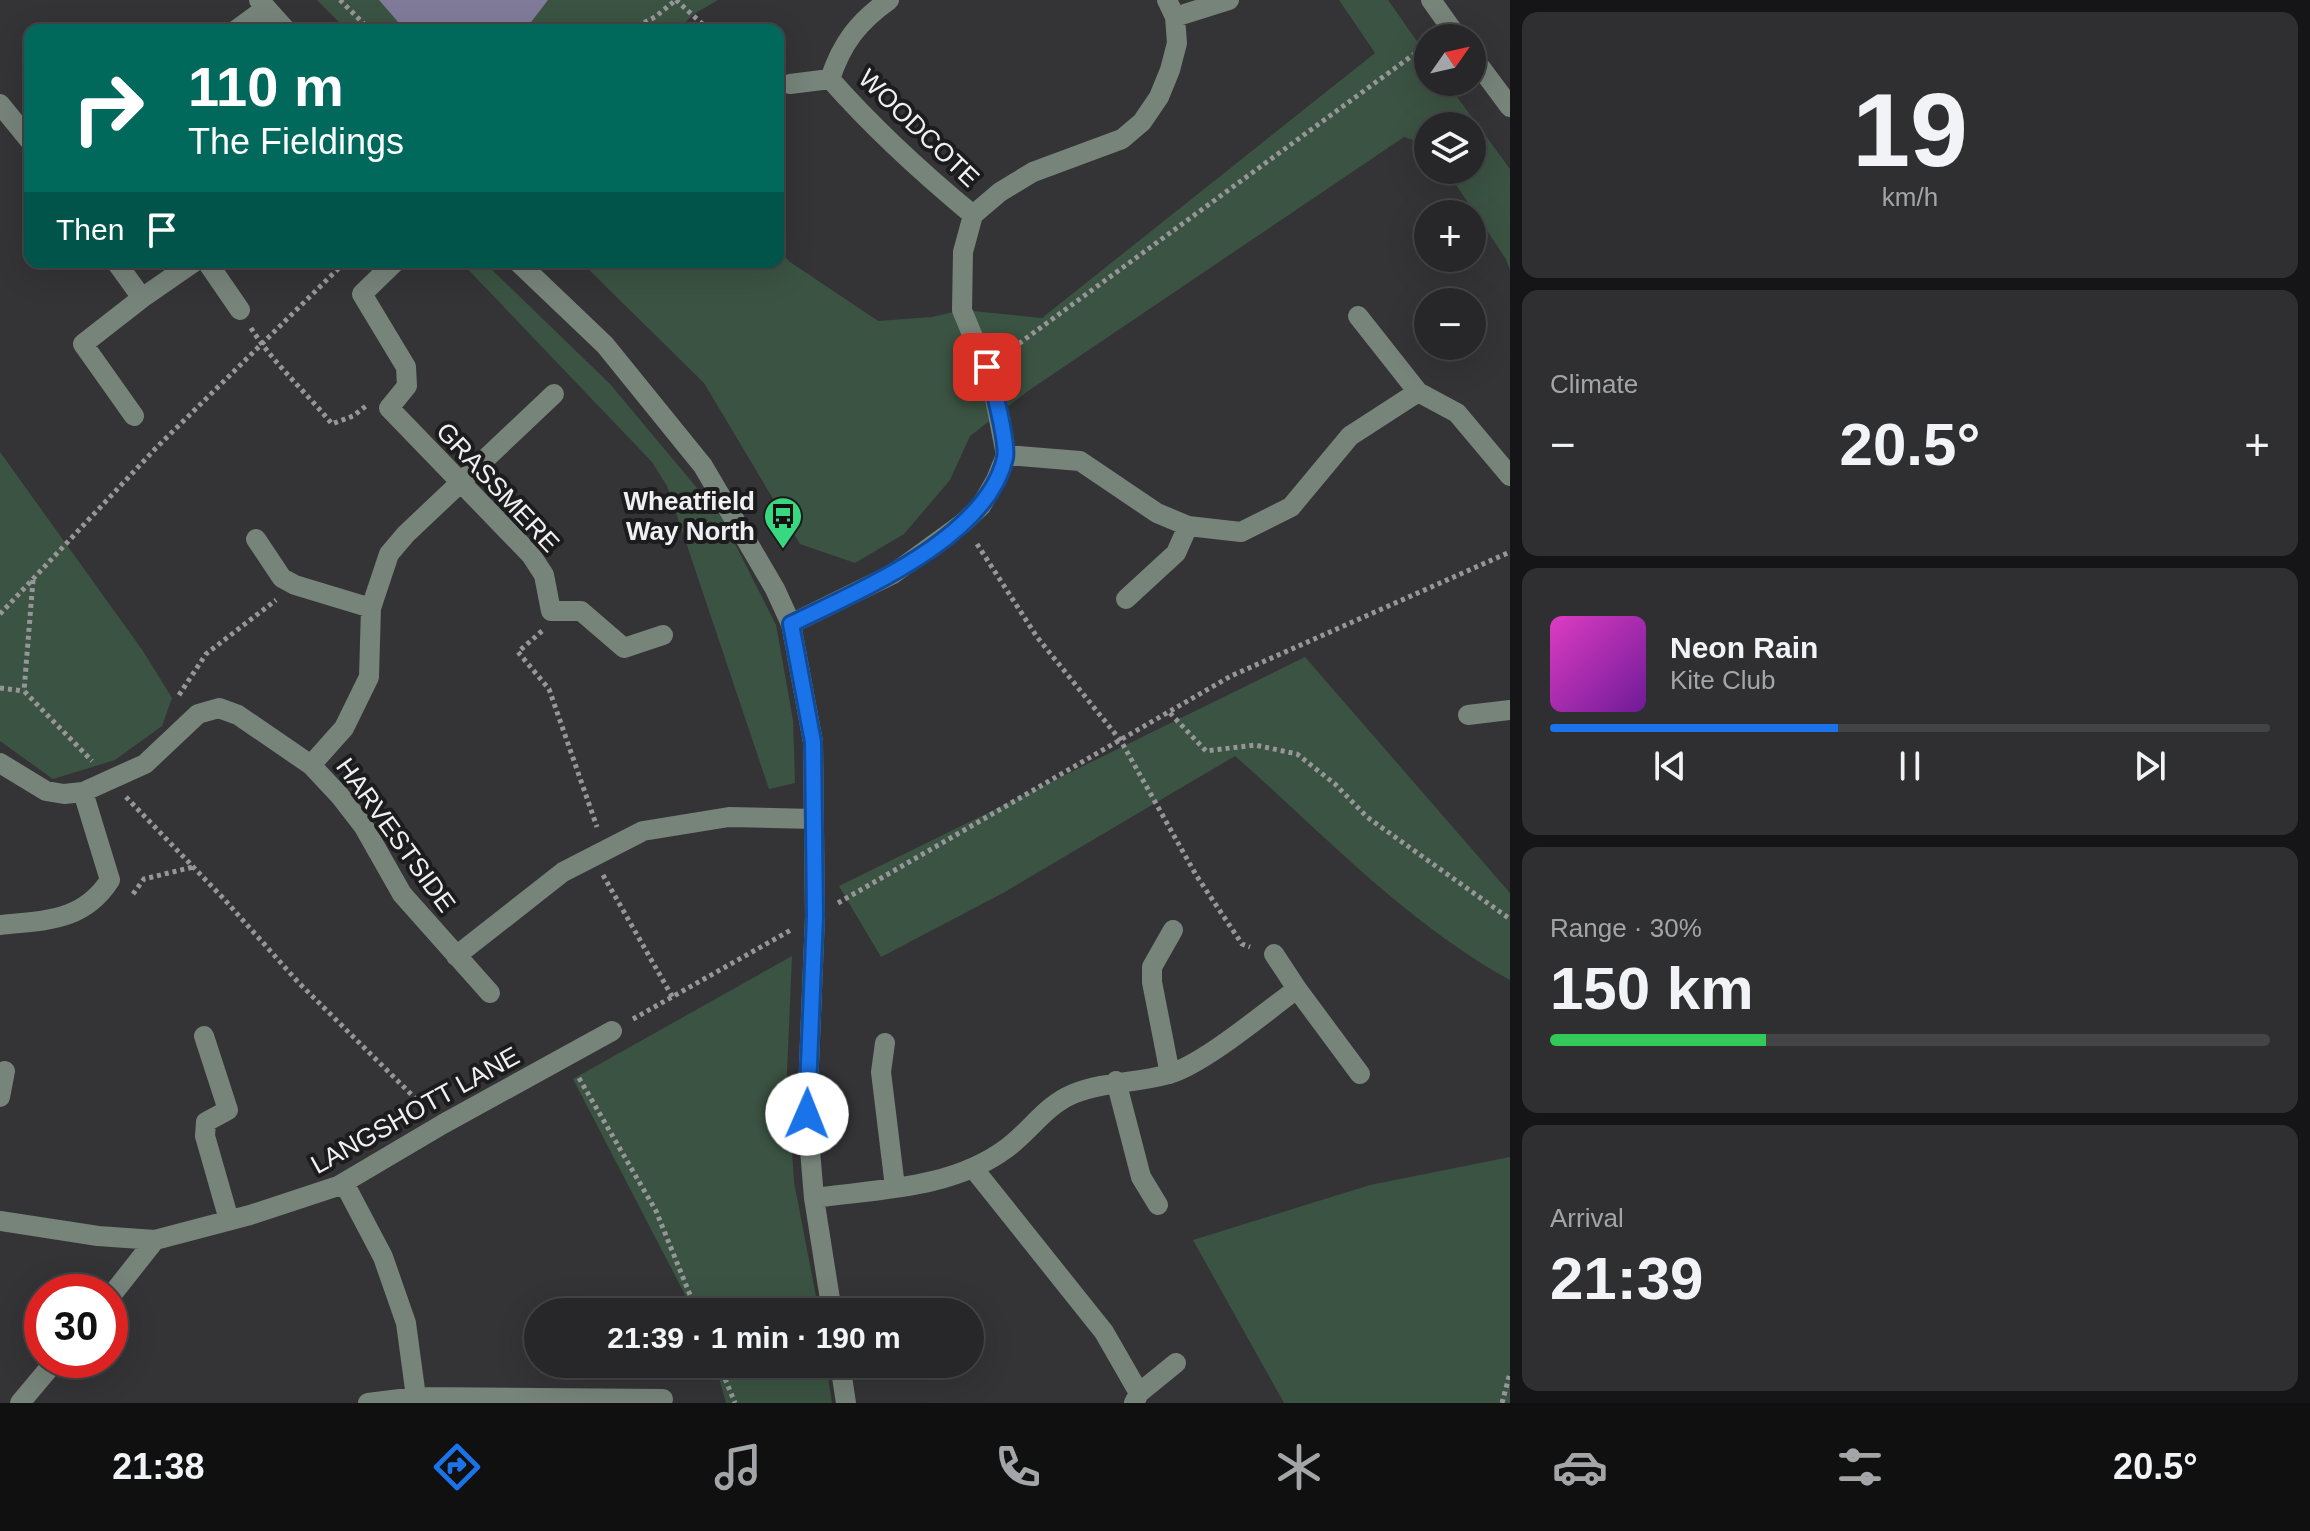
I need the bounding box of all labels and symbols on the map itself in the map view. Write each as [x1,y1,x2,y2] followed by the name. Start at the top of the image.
[1414,24,1486,96] north arrow
[852,63,986,193] street label: WOODCOTE
[953,333,1021,401] pin
[430,416,566,558] street label: GRASSMERE
[624,486,755,546] place label: Wheatfield Way North
[762,495,804,550] bus stop icon: Wheatfield Way North
[330,752,462,918] street label: HARVESTSIDE
[306,1040,524,1180] street label: LANGSHOTT LANE
[765,1072,849,1156] position arrow
[24,1274,128,1378] speed limit sign: 30

